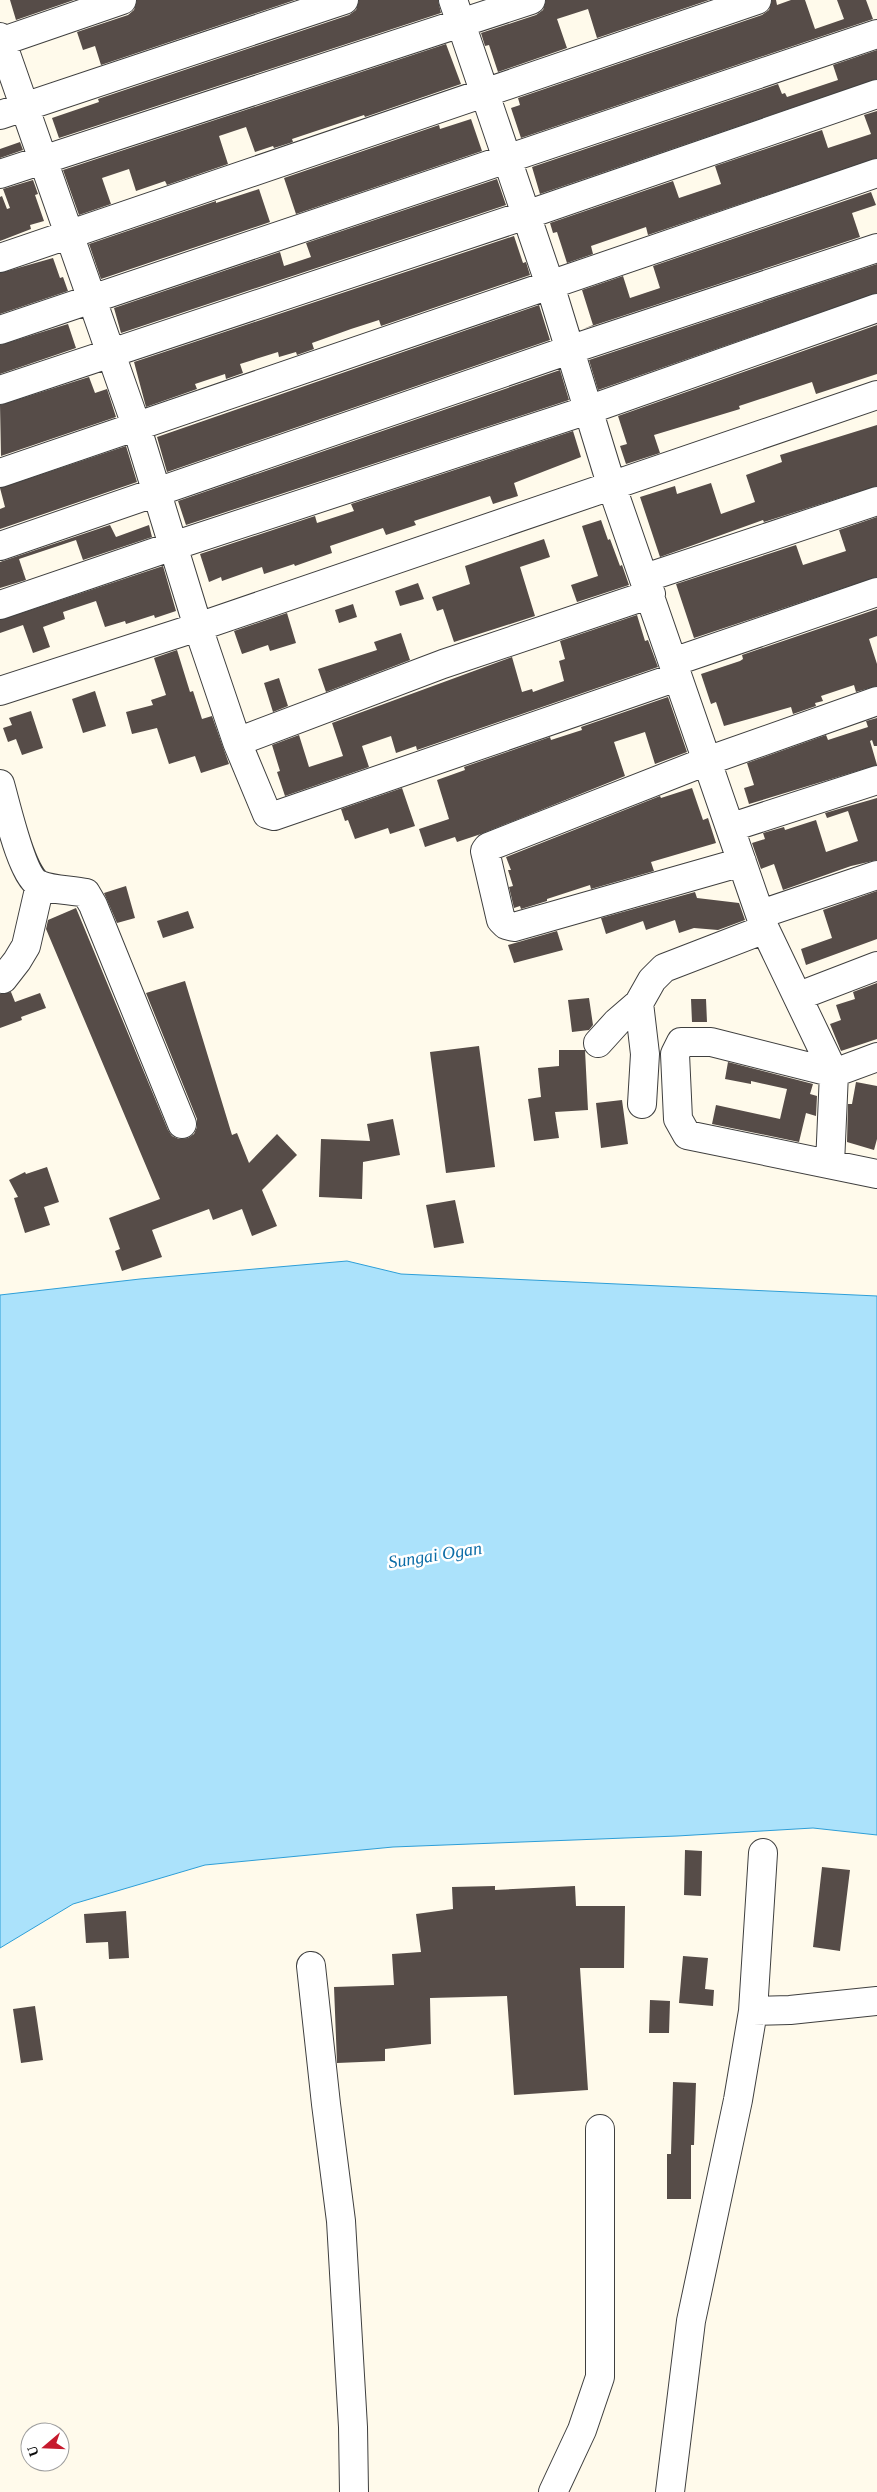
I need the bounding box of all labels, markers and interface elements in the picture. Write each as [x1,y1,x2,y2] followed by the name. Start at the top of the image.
[387,1538,483,1572] water label: Sungai Ogan
[20,2422,70,2472] north arrow
[24,2444,42,2458] text: U

